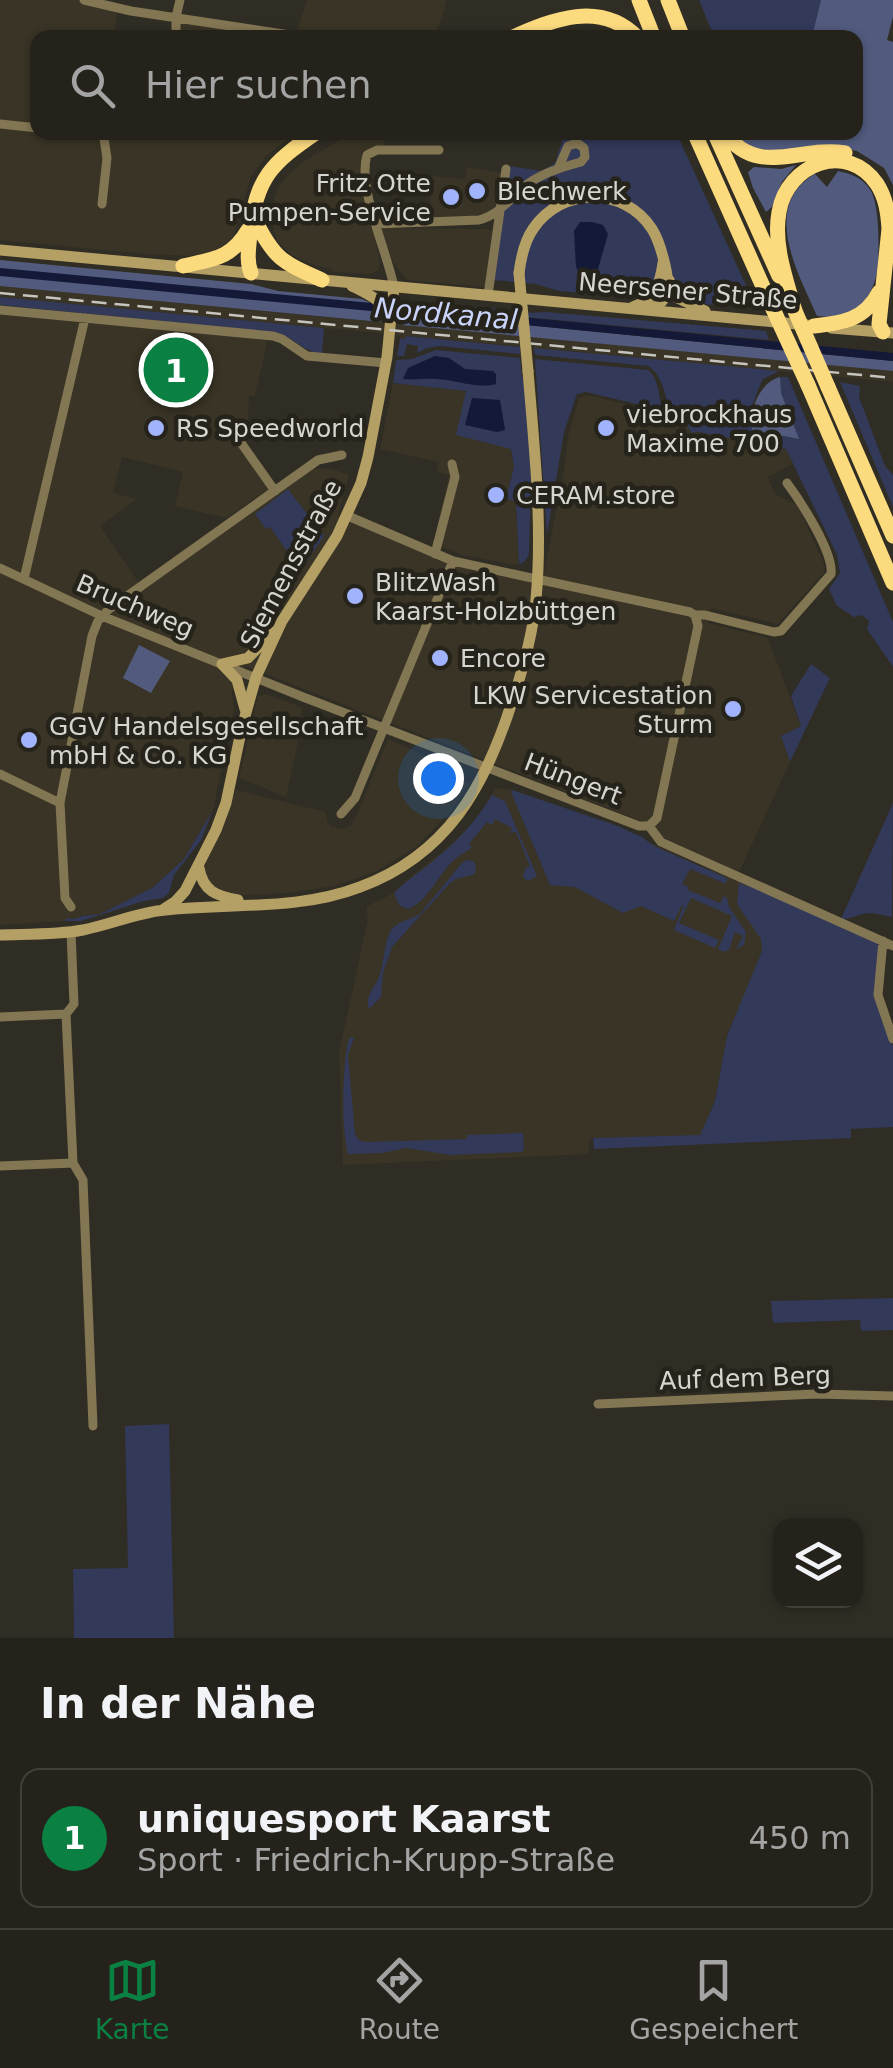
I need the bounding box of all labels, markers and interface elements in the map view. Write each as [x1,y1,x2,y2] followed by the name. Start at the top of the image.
[30,30,863,140] search box
[65,58,120,113] icon: search
[145,63,372,107] text: Hier suchen
[228,169,431,227] place label: Fritz Otte Pumpen-Service
[497,177,627,206] place label: Blechwerk
[466,180,488,202] marker: Blechwerk
[440,186,462,208] marker: Fritz Otte Pumpen-Service
[577,267,799,315] street label: Neersener Straße
[373,291,519,337] water label: Nordkanal
[144,332,208,408] pin: 1
[626,400,792,458] place label: viebrockhaus Maxime 700
[176,414,364,443] place label: RS Speedworld
[145,417,167,439] marker: RS Speedworld
[595,417,617,439] marker: viebrockhaus Maxime 700
[234,475,348,653] street label: Siemensstraße
[516,481,675,510] place label: CERAM.store
[485,484,507,506] marker: CERAM.store
[72,568,198,644] street label: Bruchweg
[375,568,616,626] place label: BlitzWash Kaarst-Holzbüttgen
[344,585,366,607] marker: BlitzWash Kaarst-Holzbüttgen
[460,644,546,673] place label: Encore
[429,647,451,669] marker: Encore
[472,681,713,739] place label: LKW Servicestation Sturm
[722,698,744,720] marker: LKW Servicestation Sturm
[49,712,364,770] place label: GGV Handelsgesellschaft mbH & Co. KG
[18,729,40,751] marker: GGV Handelsgesellschaft mbH & Co. KG
[520,747,626,811] street label: Hüngert
[413,753,464,804] your location
[659,1361,831,1395] street label: Auf dem Berg
[773,1518,863,1608] map controls
[773,1518,863,1608] button: layers
[40,1679,316,1728] text: In der Nähe
[137,1797,550,1841] text: uniquesport Kaarst
[63,1819,86,1857] text: 1
[749,1819,851,1857] text: 450 m
[137,1841,615,1879] text: Sport · Friedrich-Krupp-Straße
[95,1953,169,2046] tab: Karte
[359,1953,440,2046] tab: Route
[629,1953,798,2046] tab: Gespeichert

